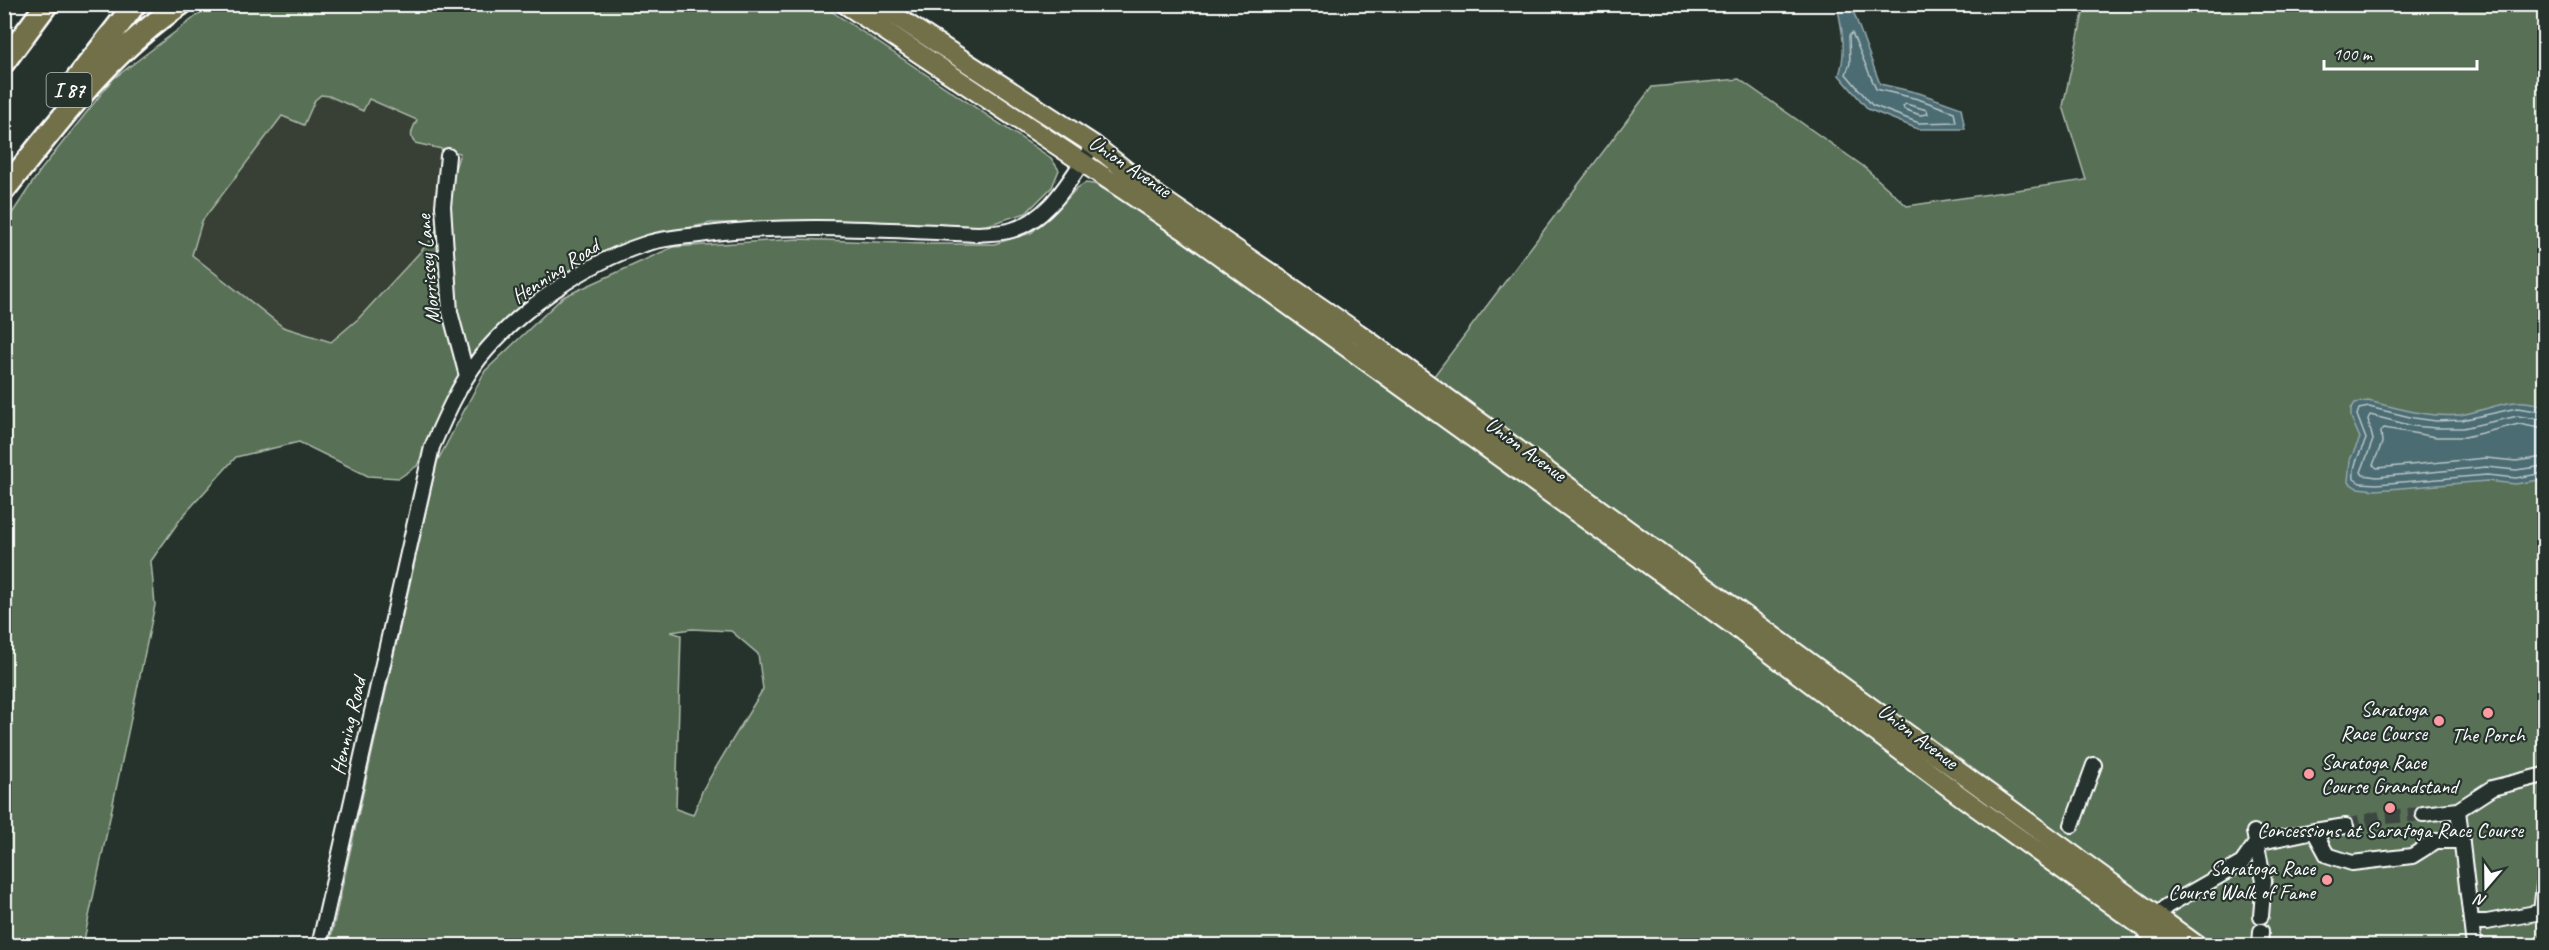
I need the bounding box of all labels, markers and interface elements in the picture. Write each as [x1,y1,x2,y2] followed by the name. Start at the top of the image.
[2324,33,2477,71] scale bar
[2333,43,2374,65] text: 100 m
[46,73,92,107] road number: I 87
[1084,129,1177,204] street label: Union Avenue
[410,212,446,325] street label: Morrissey Lane
[506,231,607,309] street label: Henning Road
[1480,411,1572,488] street label: Union Avenue
[324,671,373,777] street label: Henning Road
[2341,696,2429,746] place label: Saratoga Race Course
[1873,697,1964,775] street label: Union Avenue
[2481,706,2495,720] marker: The Porch
[2432,714,2446,728] marker: Saratoga Race Course
[2451,722,2526,748] place label: The Porch
[2321,749,2460,799] place label: Saratoga Race Course Grandstand
[2302,767,2316,781] marker: Saratoga Race Course Grandstand
[2383,801,2397,815] marker: Concessions at Saratoga Race Course
[2257,817,2524,843] place label: Concessions at Saratoga Race Course
[2168,855,2317,905] place label: Saratoga Race Course Walk of Fame
[2456,857,2516,917] north arrow
[2320,873,2334,887] marker: Saratoga Race Course Walk of Fame
[2470,888,2489,911] text: N

